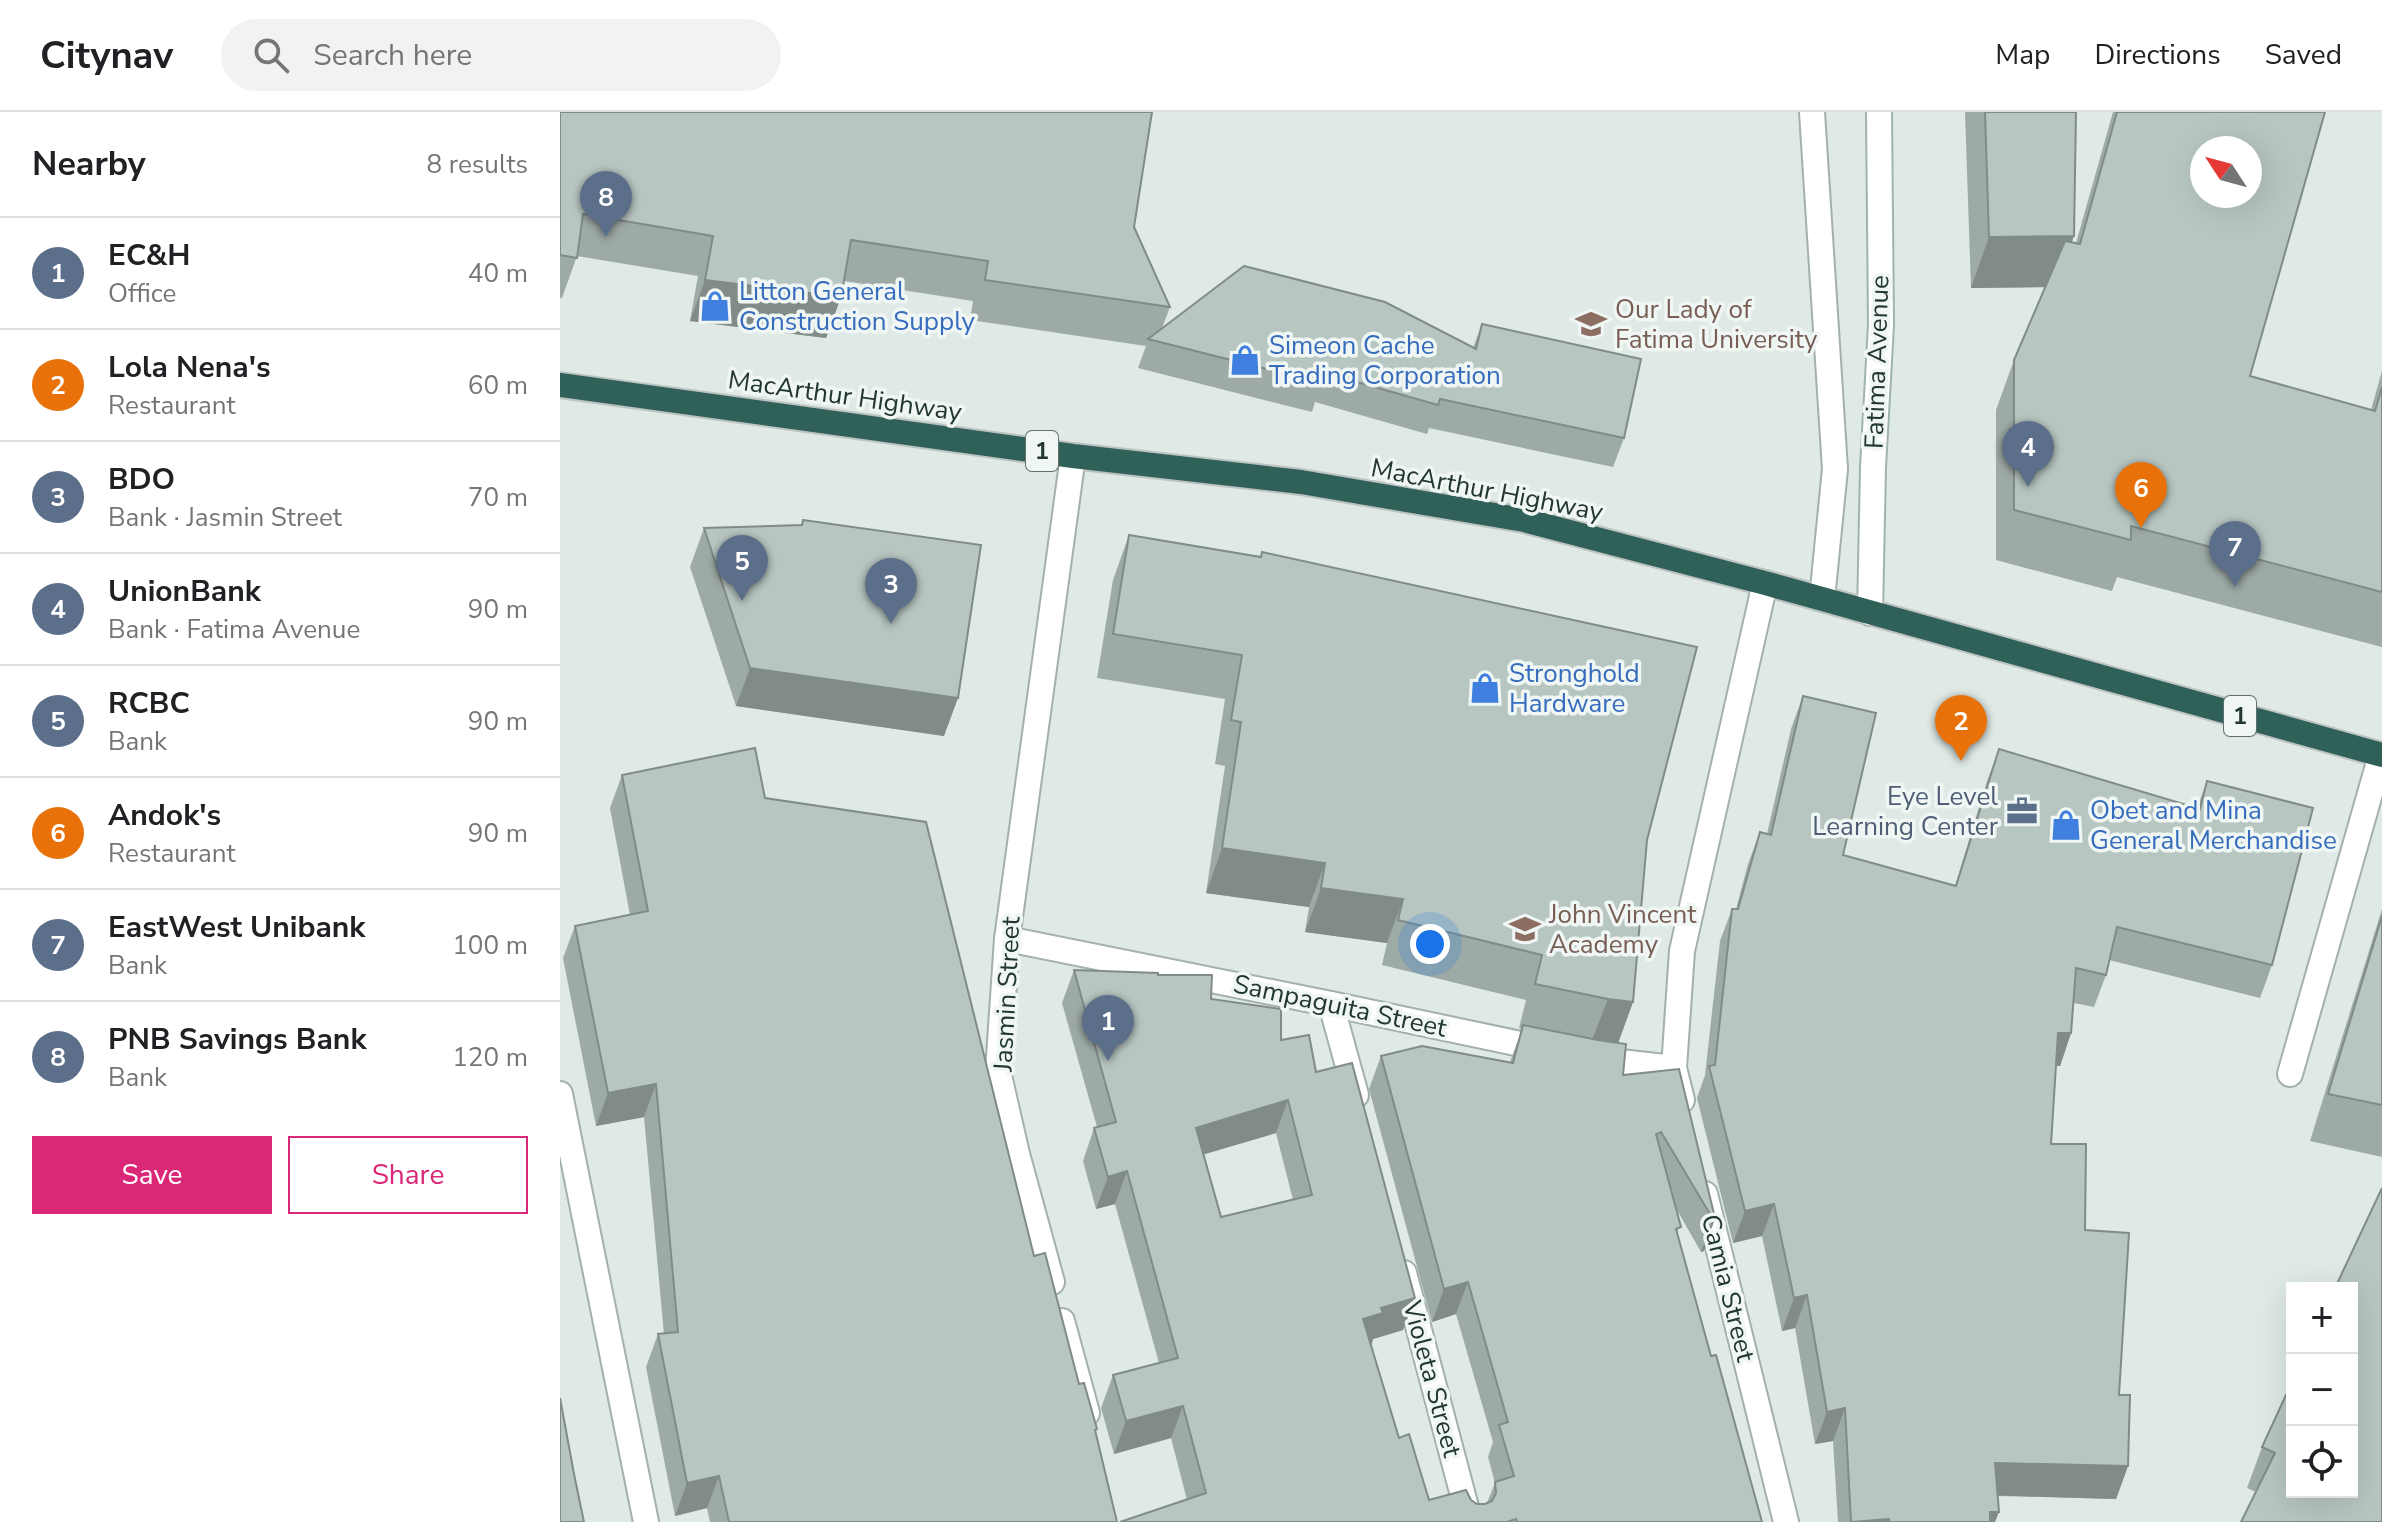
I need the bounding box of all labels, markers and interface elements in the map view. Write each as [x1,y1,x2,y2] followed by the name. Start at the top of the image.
[221,19,781,91] search box
[40,30,173,81] text: Citynav
[249,33,293,77] icon: search
[313,35,472,76] text: Search here
[1995,36,2050,74] text: Map
[2094,36,2221,74] text: Directions
[2265,36,2342,74] text: Saved
[2190,136,2262,208] north arrow
[32,141,146,187] text: Nearby
[427,147,528,182] text: 8 results
[580,171,632,237] pin: 8
[108,235,191,276] text: EC&H
[50,256,66,291] text: 1
[468,256,528,291] text: 40 m
[739,274,976,339] place label: Litton General Construction Supply
[1856,275,1898,449] street label: Fatima Avenue
[108,276,176,311] text: Office
[698,289,732,323] shop icon: Litton General Construction Supply
[1615,292,1818,357] place label: Our Lady of Fatima University
[1574,307,1608,341] school or university icon: Our Lady of Fatima University
[1269,328,1501,393] place label: Simeon Cache Trading Corporation
[1228,343,1262,377] shop icon: Simeon Cache Trading Corporation
[108,347,271,388] text: Lola Nena's
[726,362,965,430] street label: MacArthur Highway
[50,368,66,403] text: 2
[468,368,528,403] text: 60 m
[108,388,236,423] text: Restaurant
[2002,421,2054,487] pin: 4
[1026,431,1058,471] road number: 1
[1368,450,1607,530] street label: MacArthur Highway
[108,459,175,500] text: BDO
[2115,462,2167,528] pin: 6
[50,480,66,515] text: 3
[468,480,528,515] text: 70 m
[108,500,342,535] text: Bank · Jasmin Street
[2209,521,2261,587] pin: 7
[716,535,768,601] pin: 5
[865,558,917,624] pin: 3
[108,571,261,612] text: UnionBank
[50,592,66,627] text: 4
[468,592,528,627] text: 90 m
[108,612,360,647] text: Bank · Fatima Avenue
[1509,656,1640,721] place label: Stronghold Hardware
[1468,671,1502,705] shop icon: Stronghold Hardware
[108,683,190,724] text: RCBC
[1935,695,1987,761] pin: 2
[2224,696,2256,736] road number: 1
[50,704,66,739] text: 5
[468,704,528,739] text: 90 m
[108,724,167,759] text: Bank
[1812,779,1999,844] place label: Eye Level Learning Center
[2090,793,2337,858] place label: Obet and Mina General Merchandise
[2005,794,2039,828] office icon: Eye Level Learning Center
[108,795,221,836] text: Andok's
[2049,808,2083,842] shop icon: Obet and Mina General Merchandise
[50,816,66,851] text: 6
[468,816,528,851] text: 90 m
[108,836,236,871] text: Restaurant
[1548,897,1697,962] place label: John Vincent Academy
[108,907,365,948] text: EastWest Unibank
[1508,912,1542,946] school or university icon: John Vincent Academy
[985,915,1029,1074] street label: Jasmin Street
[1410,924,1450,964] your location
[50,928,66,963] text: 7
[452,928,528,963] text: 100 m
[108,948,167,983] text: Bank
[1230,966,1451,1046] street label: Sampaguita Street
[1082,995,1134,1061] pin: 1
[108,1019,366,1060] text: PNB Savings Bank
[50,1040,66,1075] text: 8
[452,1040,528,1075] text: 120 m
[108,1060,167,1095] text: Bank
[32,1136,272,1214] button: Save
[288,1136,528,1214] button: Share
[1693,1211,1763,1366] street label: Camia Street
[2286,1282,2358,1498] map controls
[2286,1282,2358,1354] button: +
[1394,1296,1470,1462] street label: Violeta Street
[2286,1354,2358,1426] button: −
[2286,1426,2358,1498] button: locate

